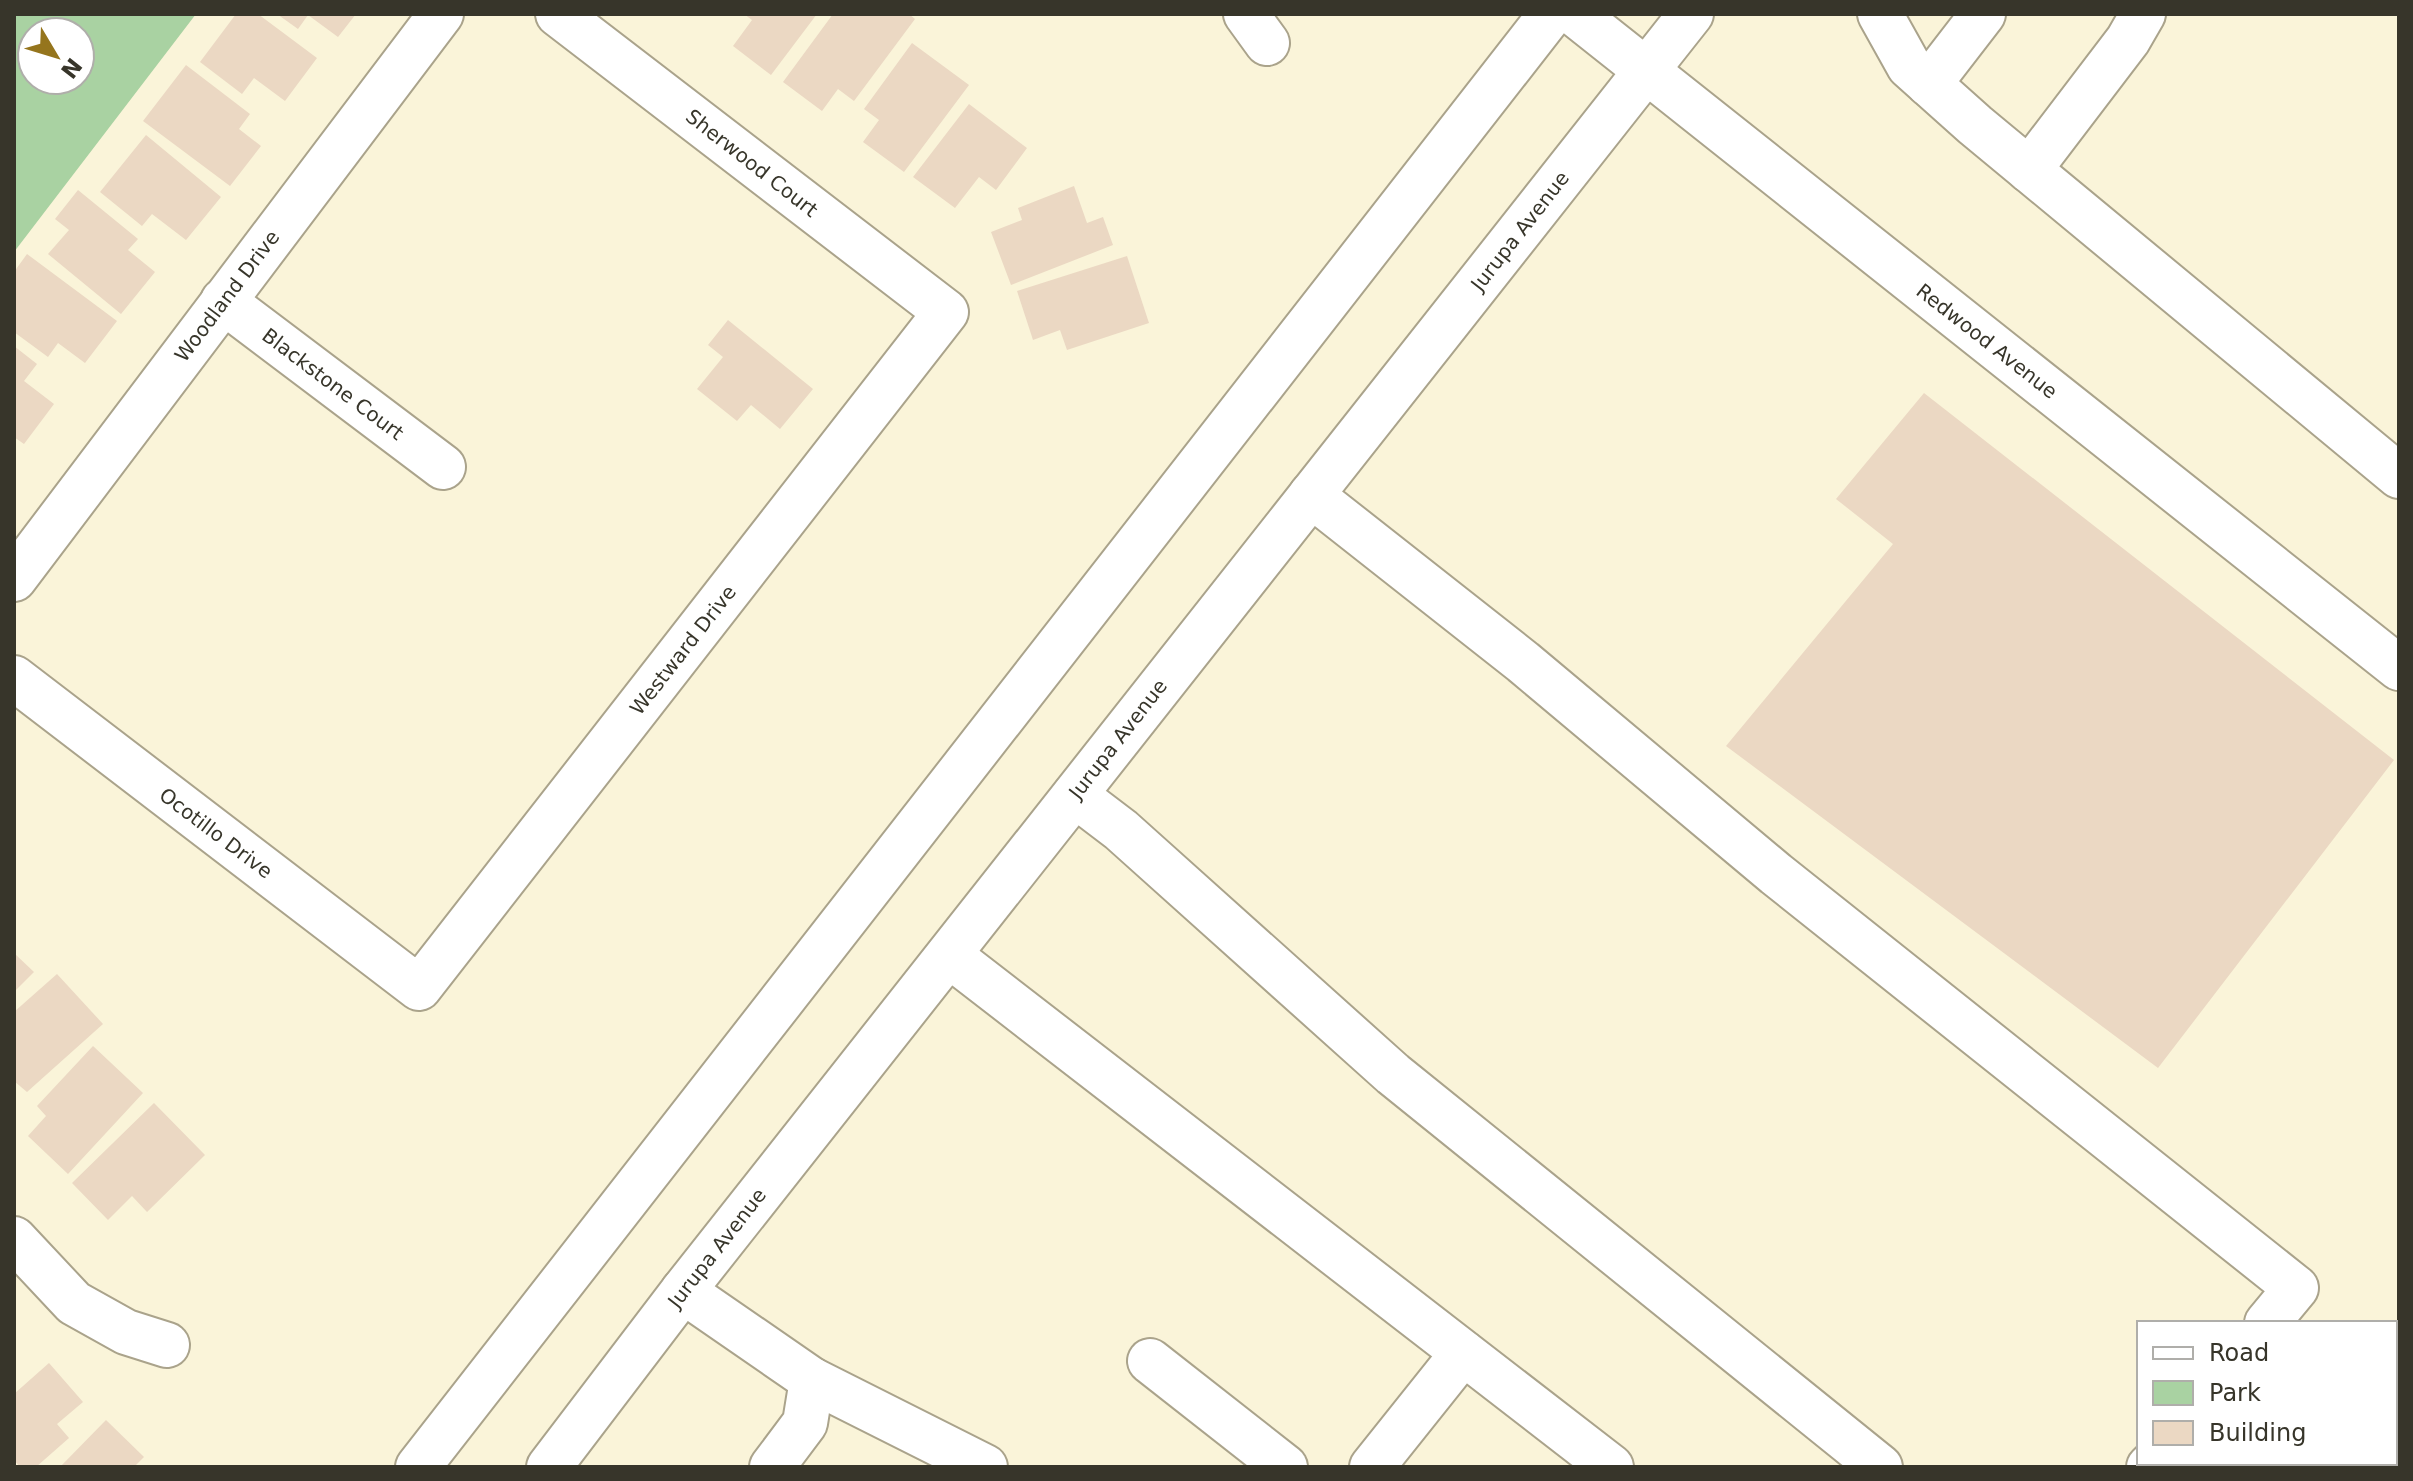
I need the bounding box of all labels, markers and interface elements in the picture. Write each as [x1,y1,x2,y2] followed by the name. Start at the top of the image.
[16,16,96,96] north arrow
[56,53,87,83] text: N
[681,104,823,222] street label: Sherwood Court
[1465,166,1574,297] street label: Jurupa Avenue
[170,225,284,367] street label: Woodland Drive
[1912,279,2062,403] street label: Redwood Avenue
[258,323,409,445] street label: Blackstone Court
[625,580,741,720] street label: Westward Drive
[1063,674,1172,805] street label: Jurupa Avenue
[155,783,277,883] street label: Ocotillo Drive
[662,1183,771,1314] street label: Jurupa Avenue
[2137,1321,2397,1465] legend
[2209,1339,2269,1367] text: Road
[2209,1379,2261,1407] text: Park
[2209,1419,2306,1447] text: Building

